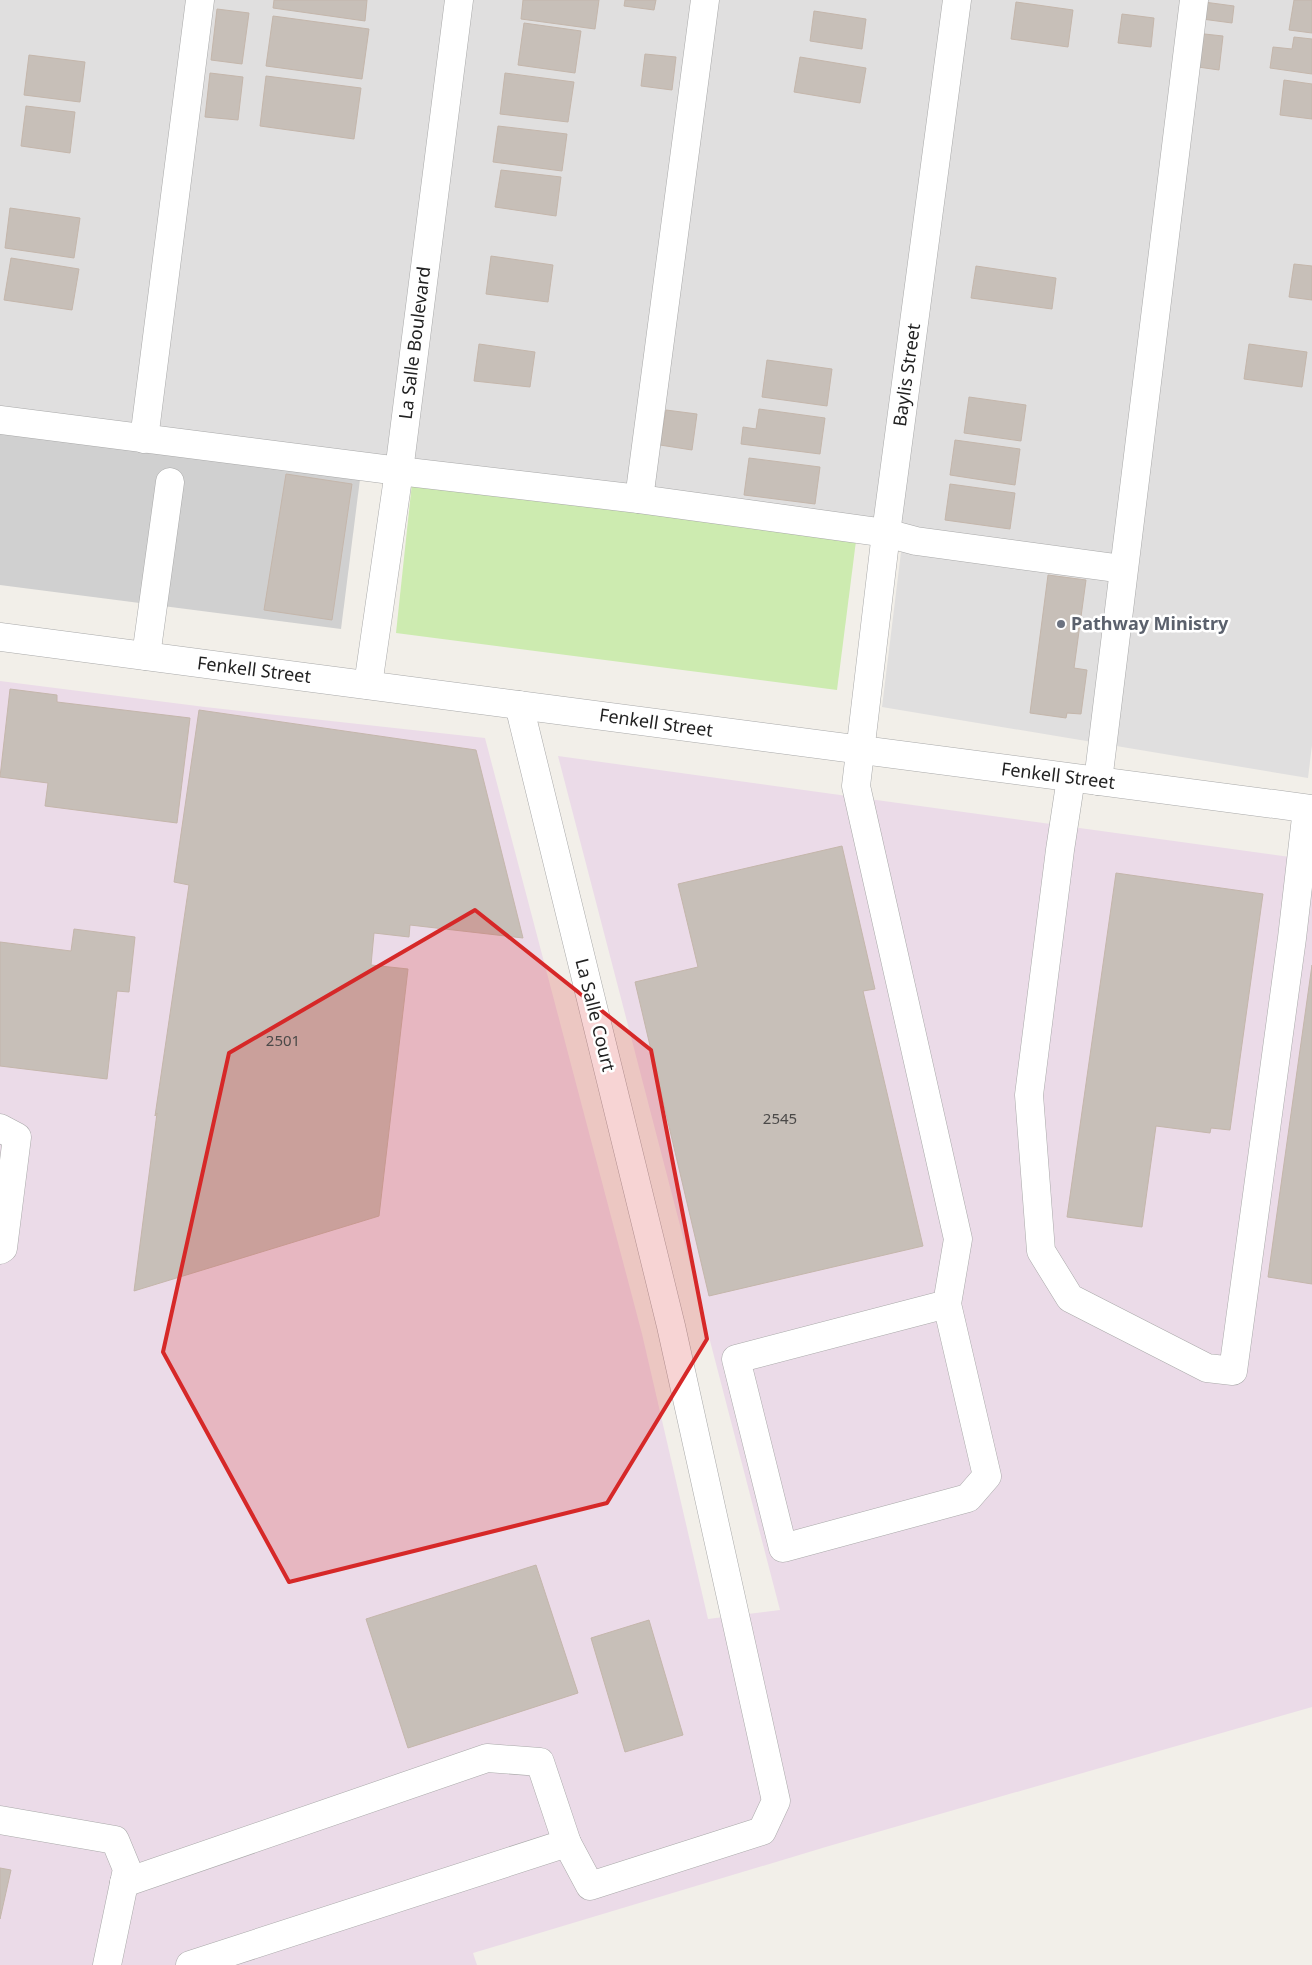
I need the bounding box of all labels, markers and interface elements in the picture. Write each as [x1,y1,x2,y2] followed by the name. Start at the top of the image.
[393,265,435,421] street label: La Salle Boulevard
[887,321,925,428] street label: Baylis Street
[1071,611,1229,635] place label: Pathway Ministry
[1055,618,1067,630] marker: Pathway Ministry
[196,650,313,688] street label: Fenkell Street
[598,702,715,742] street label: Fenkell Street
[1000,756,1117,794] street label: Fenkell Street
[570,956,622,1074] street label: La Salle Court
[266,1030,300,1050] house number: 2501
[763,1108,797,1128] house number: 2545

